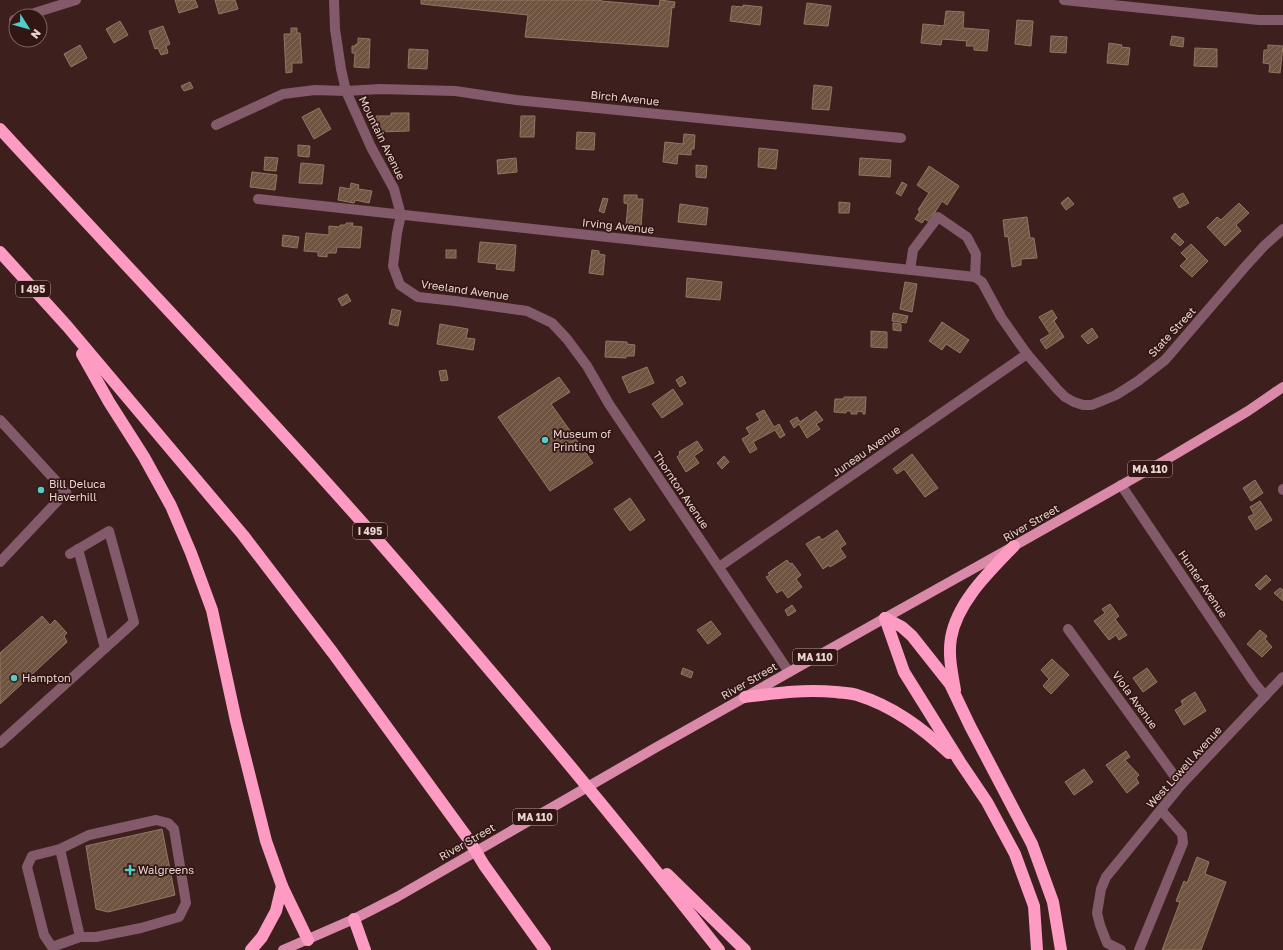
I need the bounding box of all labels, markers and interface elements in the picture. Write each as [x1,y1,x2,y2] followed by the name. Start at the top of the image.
[8,8,48,48] north arrow
[29,27,44,42] text: N
[590,87,660,108] street label: Birch Avenue
[357,94,408,182] street label: Mountain Avenue
[581,215,655,236] street label: Irving Avenue
[420,277,510,302] street label: Vreeland Avenue
[16,281,50,297] road number: I 495
[1145,304,1198,359] street label: State Street
[829,422,902,479] street label: Juneau Avenue
[553,427,611,453] place label: Museum of Printing
[540,435,550,445] marker: Museum of Printing
[651,449,712,531] street label: Thornton Avenue
[1128,461,1172,477] road number: MA 110
[49,477,106,503] place label: Bill Deluca Haverhill
[36,485,46,495] marker: Bill Deluca Haverhill
[1000,501,1061,544] street label: River Street
[353,523,387,539] road number: I 495
[1176,548,1231,620] street label: Hunter Avenue
[793,649,837,665] road number: MA 110
[718,659,779,702] street label: River Street
[1110,668,1161,731] street label: Viola Avenue
[22,671,71,684] place label: Hampton
[9,673,19,683] marker: Hampton
[1143,723,1224,810] street label: West Lowell Avenue
[513,809,557,825] road number: MA 110
[436,820,497,863] street label: River Street
[138,863,194,876] place label: Walgreens
[125,865,135,875] marker: Walgreens

